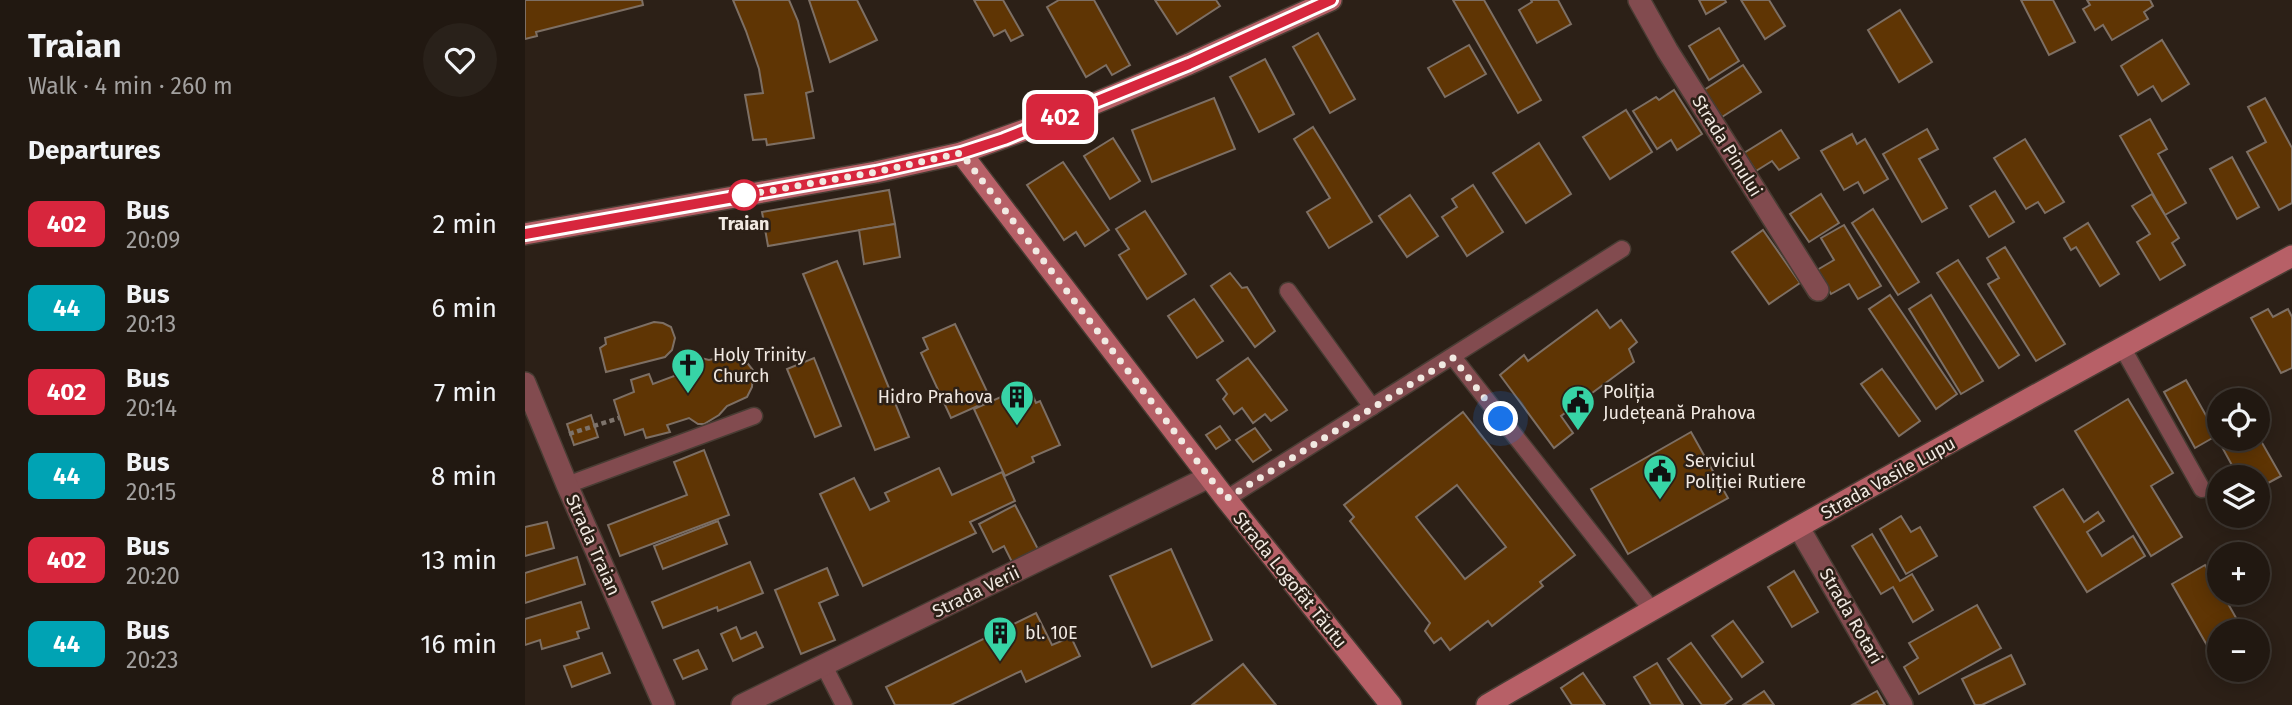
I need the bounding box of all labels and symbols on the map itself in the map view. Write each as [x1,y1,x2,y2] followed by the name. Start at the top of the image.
[1687,91,1767,201] street label: Strada Pinului
[1020,94,1100,140] line badge: 402
[729,180,759,210] marker: Traian
[719,213,769,235] place label: Traian
[713,344,806,387] place label: Holy Trinity Church
[669,346,707,395] church icon: Holy Trinity Church
[998,378,1036,427] building icon: Hidro Prahova
[1603,381,1756,425] place label: Poliția Județeană Prahova
[1559,383,1597,432] public building icon: Poliția Județeană Prahova
[878,386,993,408] place label: Hidro Prahova
[1483,401,1518,436] your location
[1817,432,1959,524] street label: Strada Vasile Lupu
[1685,450,1806,494] place label: Serviciul Poliției Rutiere
[1641,452,1679,501] public building icon: Serviciul Poliției Rutiere
[561,491,625,599] street label: Strada Traian
[1228,508,1352,652] street label: Strada Logofăt Tăutu
[929,561,1023,623] street label: Strada Verii
[1815,564,1887,668] street label: Strada Rotari
[981,614,1019,663] building icon: bl. 10E
[1025,622,1078,644] place label: bl. 10E

